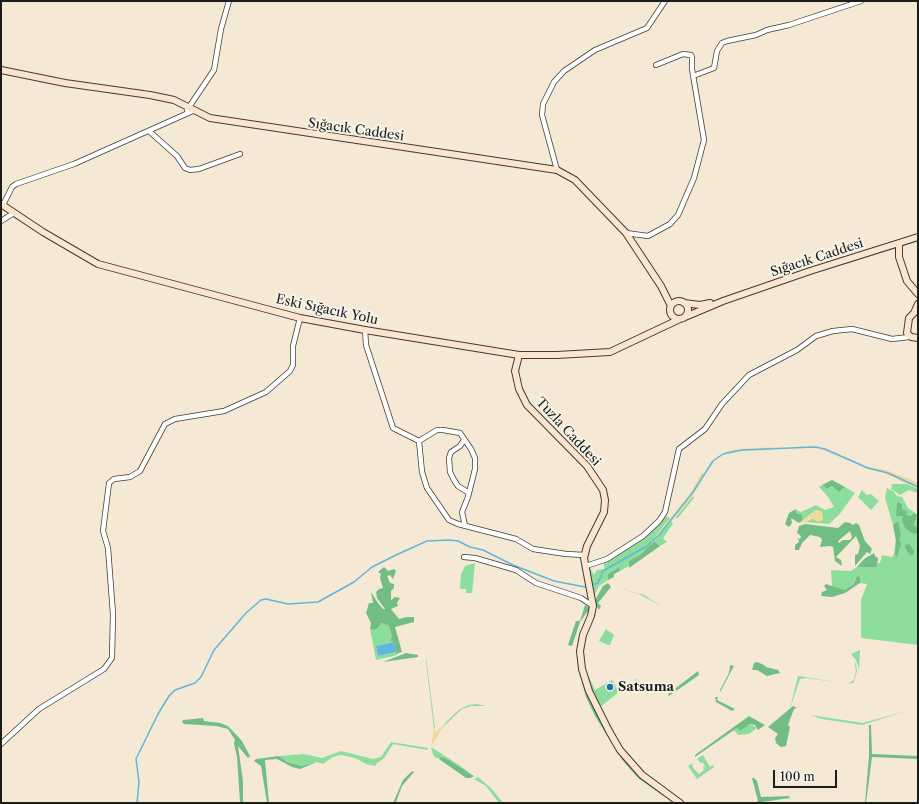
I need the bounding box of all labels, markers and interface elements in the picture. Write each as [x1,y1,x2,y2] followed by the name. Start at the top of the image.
[307,116,405,144] street label: Sığacık Caddesi
[769,236,865,280] street label: Sığacık Caddesi
[274,292,380,328] street label: Eski Sığacık Yolu
[532,395,604,469] street label: Tuzla Caddesi
[618,679,674,695] place label: Satsuma
[605,682,615,692] marker: Satsuma
[775,762,839,788] scale bar
[780,769,815,784] text: 100 m

